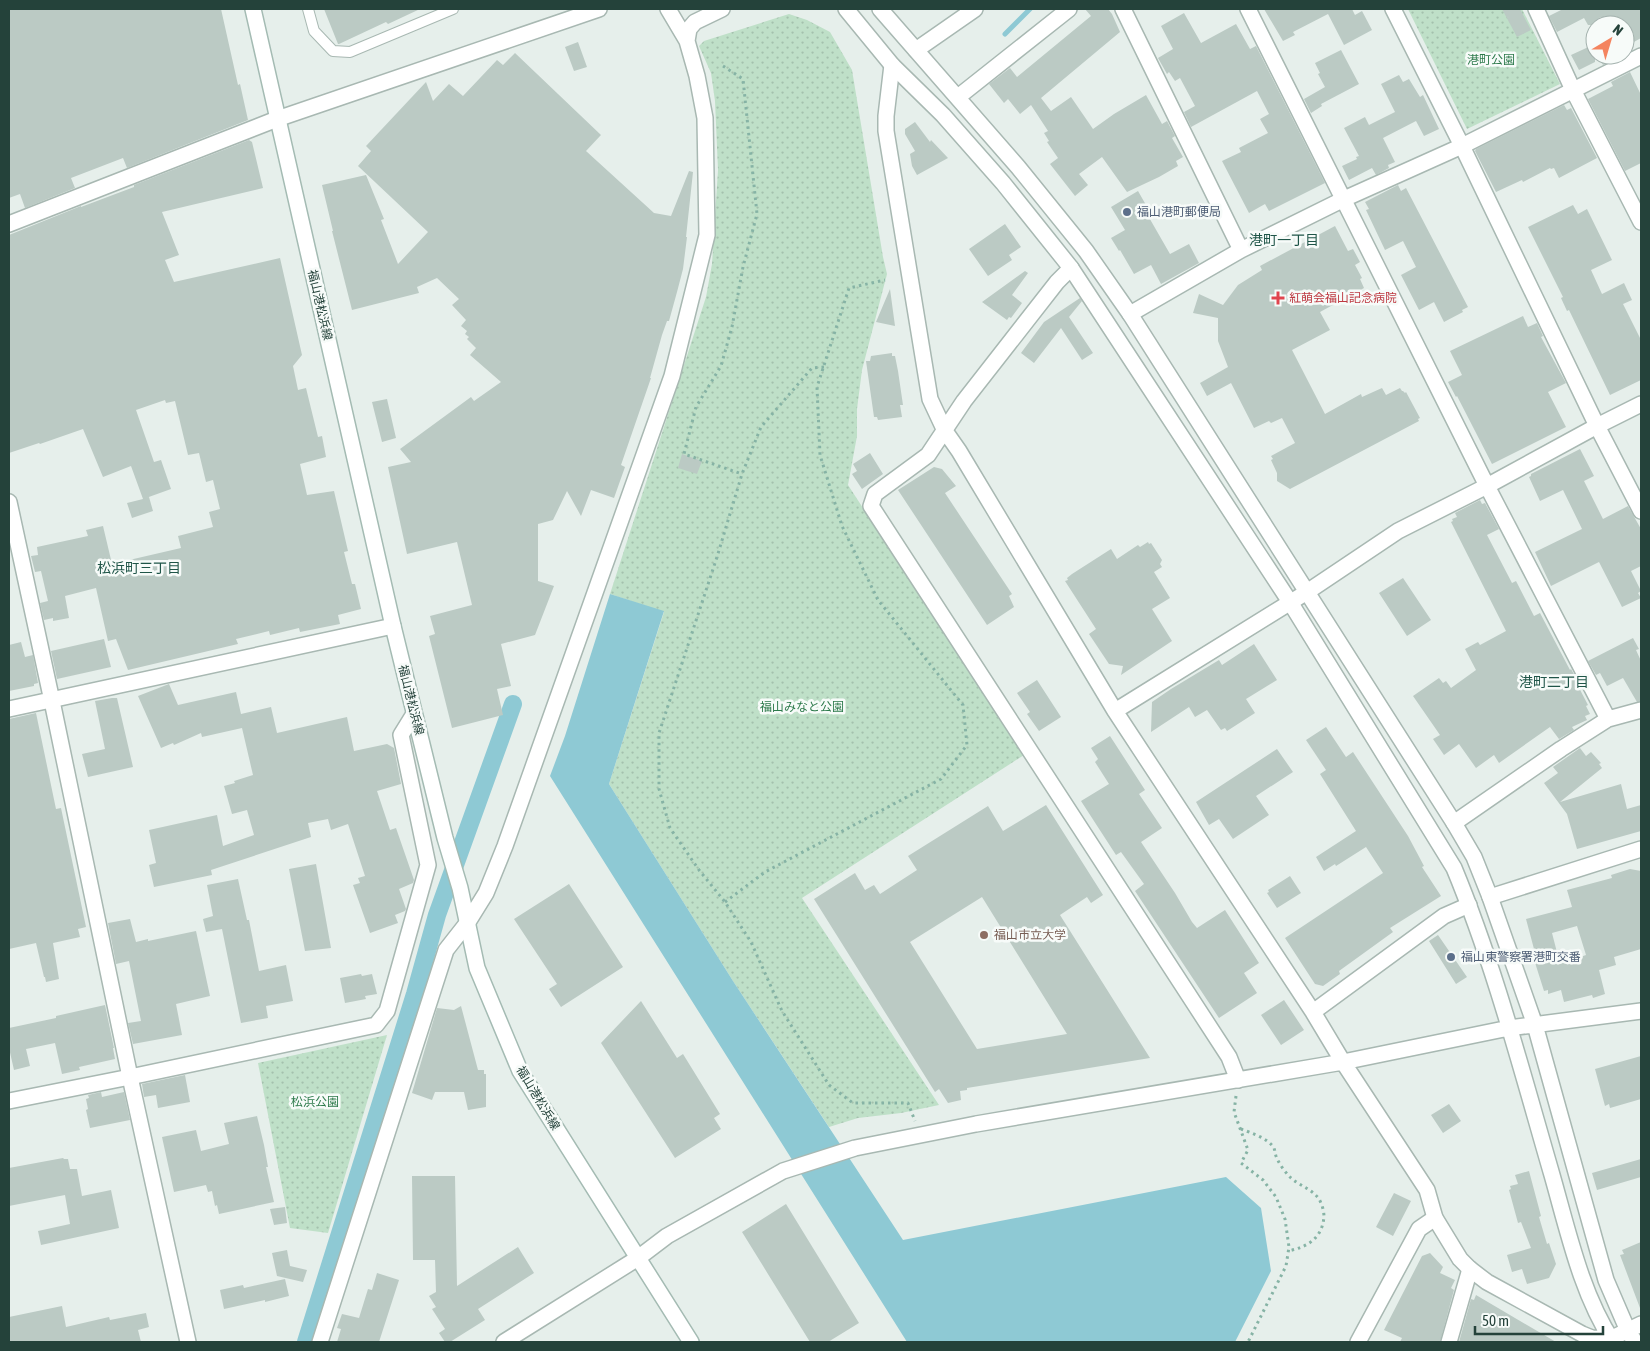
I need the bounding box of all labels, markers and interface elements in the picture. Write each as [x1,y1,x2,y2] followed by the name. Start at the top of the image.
[1585,15,1635,65] north arrow
[1610,21,1626,39] text: N
[1467,53,1515,67] park label: 港町公園
[1137,205,1221,219] place label: 福山港町郵便局
[1121,206,1133,218] marker: 福山港町郵便局
[1249,232,1319,248] district label: 港町一丁目
[305,268,335,342] street label: 福山港松浜線
[1271,291,1285,305] marker: 紅萌会福山記念病院
[1289,291,1397,305] place label: 紅萌会福山記念病院
[97,560,181,576] district label: 松浜町三丁目
[395,663,427,737] street label: 福山港松浜線
[1519,674,1589,690] district label: 港町二丁目
[760,700,844,714] park label: 福山みなと公園
[994,928,1066,942] place label: 福山市立大学
[978,929,990,941] marker: 福山市立大学
[1461,950,1581,964] place label: 福山東警察署港町交番
[1445,951,1457,963] marker: 福山東警察署港町交番
[513,1064,563,1132] street label: 福山港松浜線
[291,1095,339,1109] park label: 松浜公園
[1475,1304,1602,1336] scale bar
[1482,1312,1509,1329] text: 50 m

